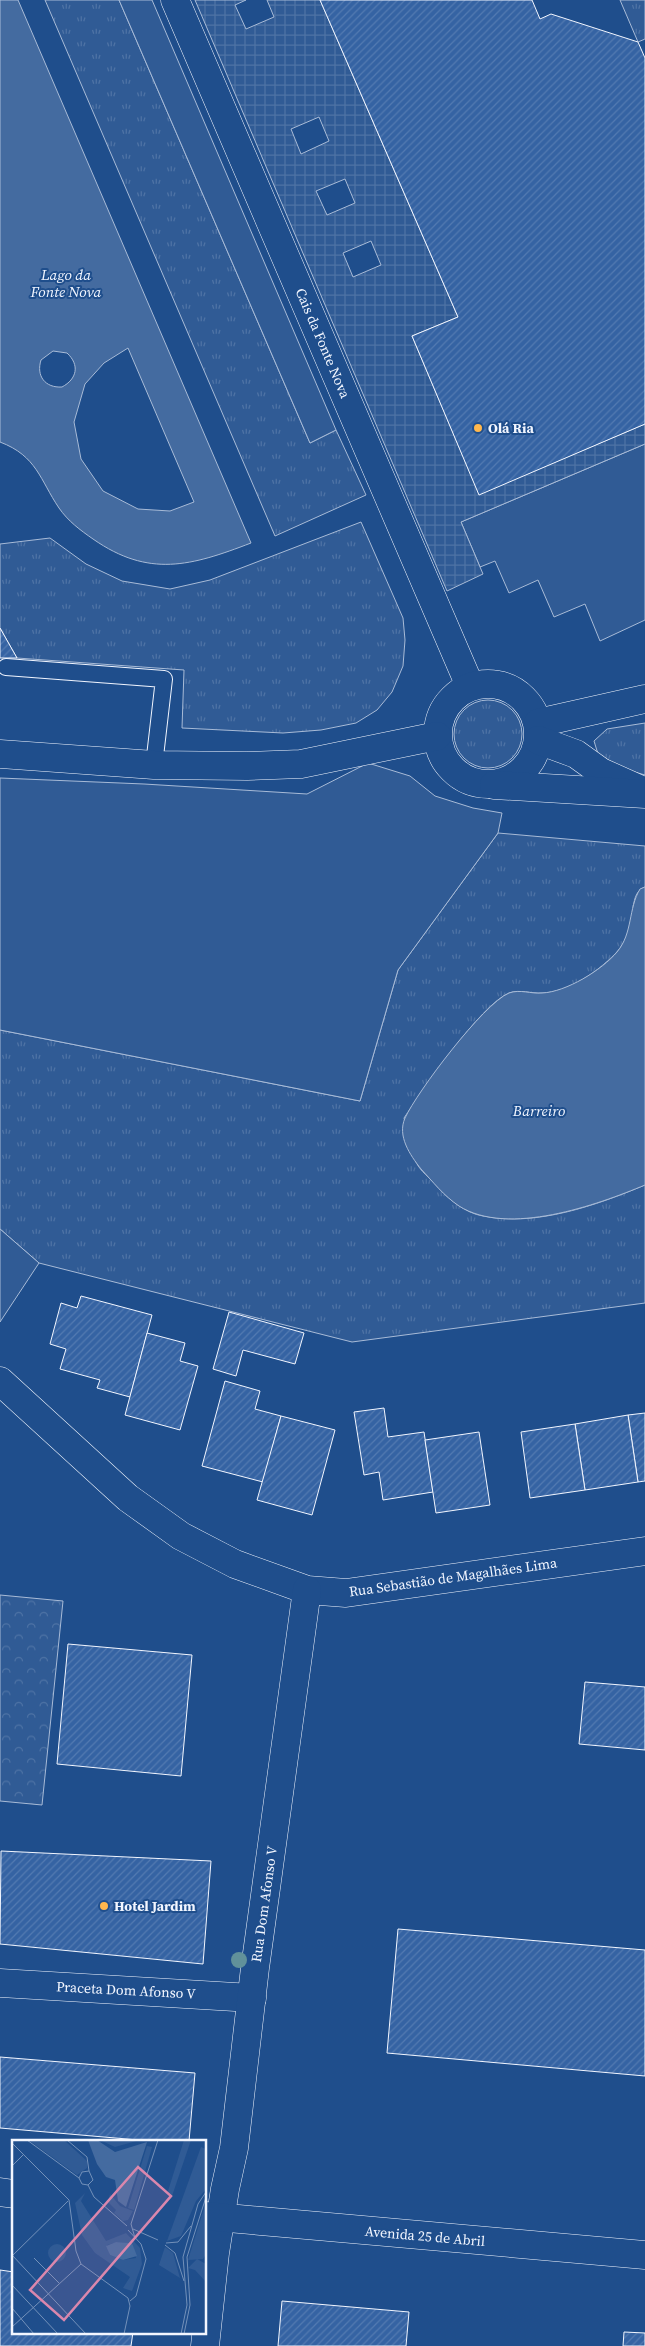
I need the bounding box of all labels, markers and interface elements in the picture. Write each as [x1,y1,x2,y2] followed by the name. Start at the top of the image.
[30,264,102,302] water label: Lago da Fonte Nova
[291,285,356,402] street label: Cais da Fonte Nova
[488,418,535,438] place label: Olá Ria
[472,422,484,434] marker: Olá Ria
[512,1100,565,1121] water label: Barreiro
[348,1552,559,1602] street label: Rua Sebastião de Magalhães Lima
[246,1844,282,1963] street label: Rua Dom Afonso V
[114,1896,196,1916] place label: Hotel Jardim
[98,1900,110,1912] marker: Hotel Jardim
[56,1976,197,2004] street label: Praceta Dom Afonso V
[12,2140,206,2334] inset map
[364,2221,486,2251] street label: Avenida 25 de Abril

